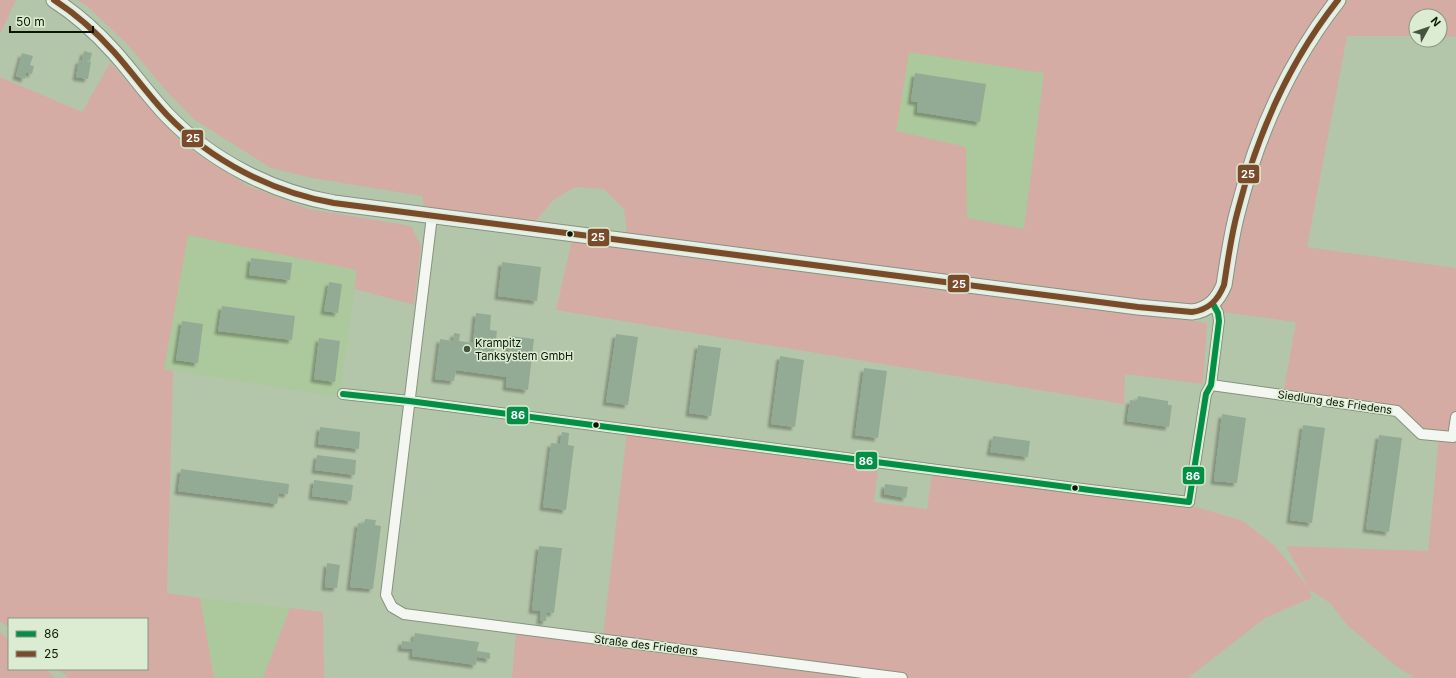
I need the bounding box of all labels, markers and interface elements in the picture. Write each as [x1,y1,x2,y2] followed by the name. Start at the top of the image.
[10,8,93,34] scale bar
[1408,8,1448,48] north arrow
[16,14,45,29] text: 50 m
[1428,14,1444,29] text: N
[181,129,204,148] line badge: 25
[186,131,200,145] text: 25
[1237,164,1260,184] line badge: 25
[1241,167,1255,181] text: 25
[587,228,610,247] line badge: 25
[565,229,575,239] unlabelled marker
[591,230,605,244] text: 25
[947,274,970,293] line badge: 25
[952,277,966,291] text: 25
[475,336,573,363] place label: Krampitz Tanksystem GmbH
[462,344,472,354] marker: Krampitz Tanksystem GmbH
[1277,387,1393,417] street label: Siedlung des Friedens
[506,406,529,425] line badge: 86
[511,408,525,422] text: 86
[591,420,601,430] unlabelled marker
[855,451,878,470] line badge: 86
[859,454,873,468] text: 86
[1182,466,1205,485] line badge: 86
[1186,469,1200,483] text: 86
[1070,483,1080,493] unlabelled marker
[8,618,148,670] legend
[44,626,59,641] text: 86
[593,632,699,658] street label: Straße des Friedens
[44,646,59,661] text: 25

